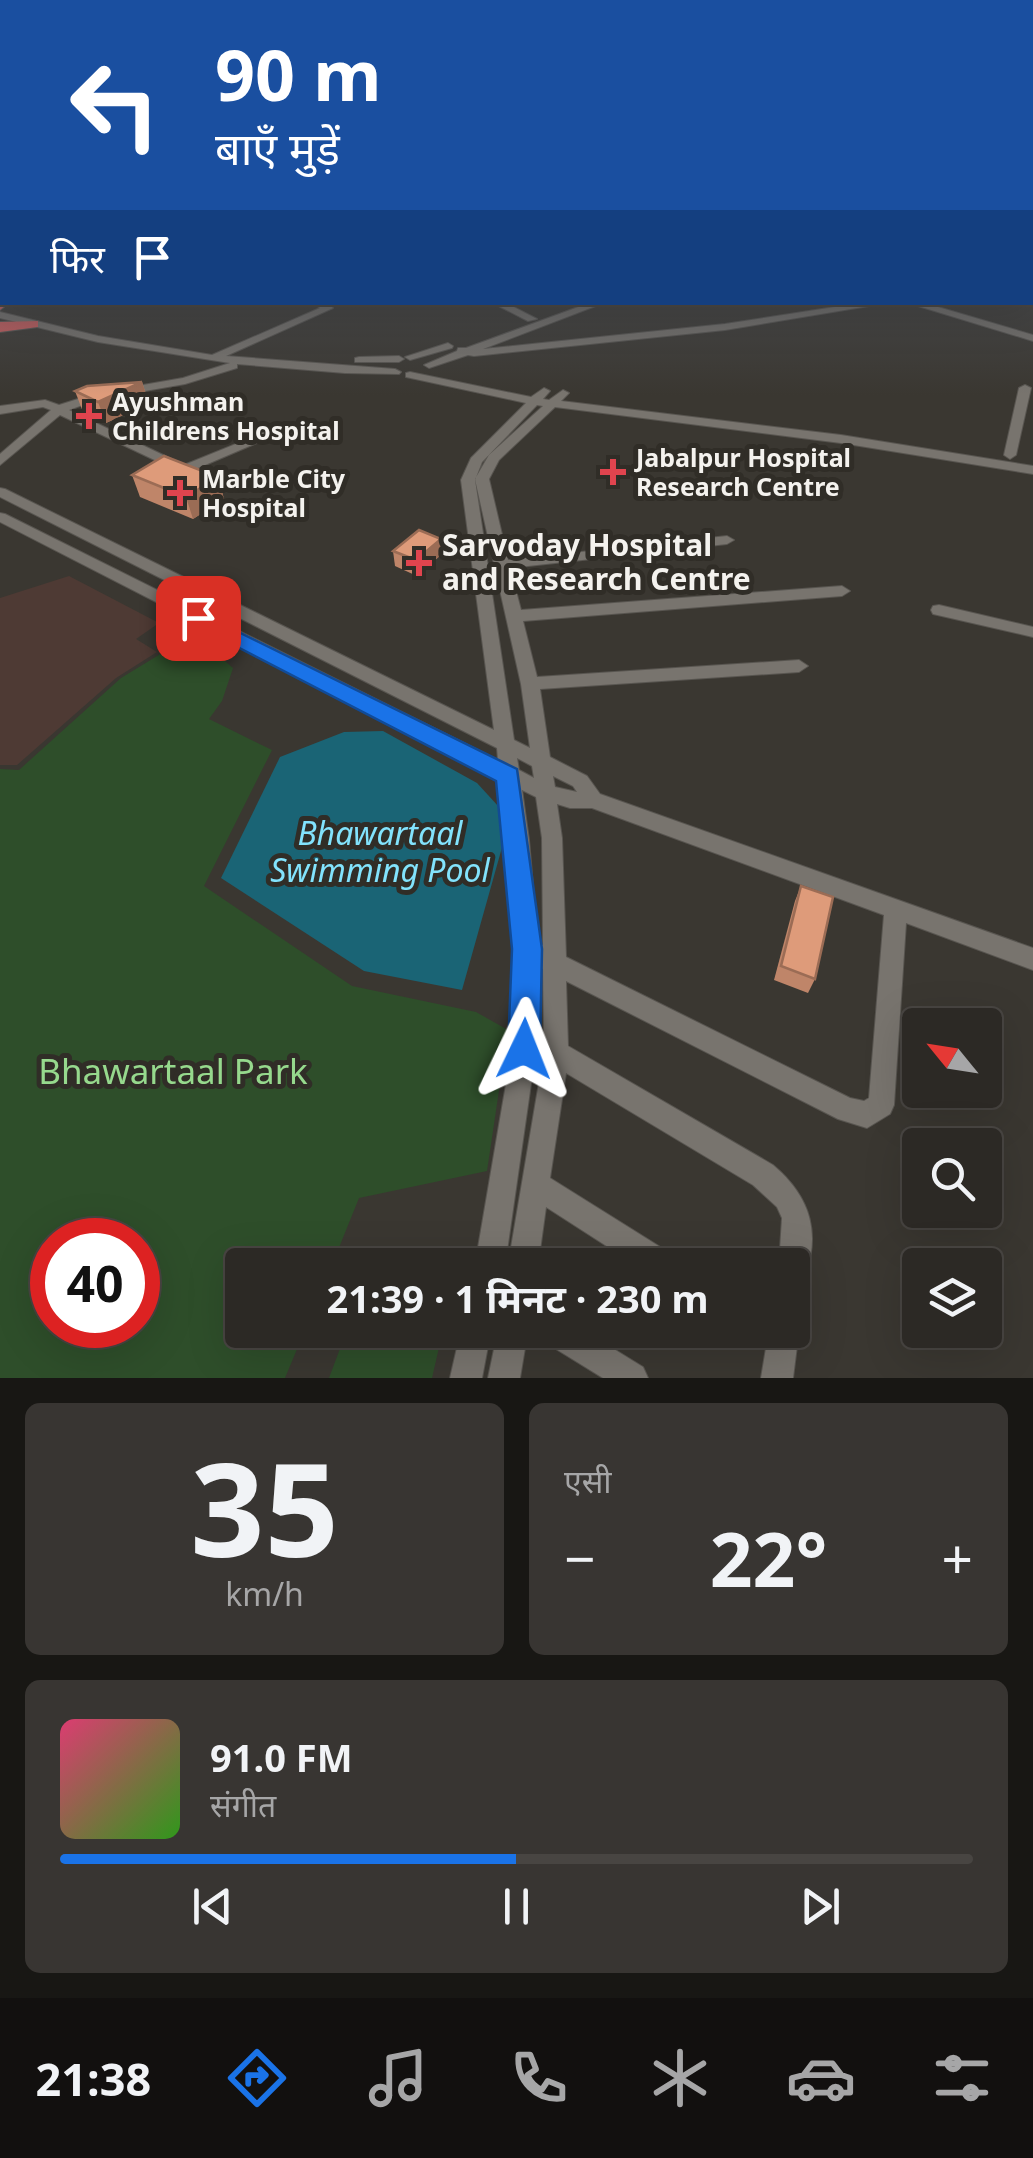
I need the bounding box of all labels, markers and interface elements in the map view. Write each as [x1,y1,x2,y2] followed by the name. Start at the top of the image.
[215,26,382,122] text: 90 m
[50,40,180,170] icon: left
[215,117,340,178] text: बाएँ मुड़ें
[125,230,180,285] icon: arrive
[50,232,105,284] text: फिर
[112,384,340,447] place label: Ayushman Childrens Hospital
[76,403,102,429] marker: Ayushman Childrens Hospital
[634,440,851,503] place label: Jabalpur Hospital Research Centre
[600,459,626,485] marker: Jabalpur Hospital Research Centre
[202,461,346,524] place label: Marble City Hospital
[167,480,193,506] marker: Marble City Hospital
[442,524,751,599] place label: Sarvoday Hospital and Research Centre
[406,550,432,576] marker: Sarvoday Hospital and Research Centre
[156,576,241,661] pin
[171,591,226,646] icon: arrive
[270,811,491,891] water label: Bhawartaal Swimming Pool
[472,997,576,1101] position arrow
[902,1008,1002,1108] north arrow
[902,1008,1002,1348] map controls
[38,1047,308,1094] park label: Bhawartaal Park
[902,1128,1002,1228] button: search
[30,1218,160,1348] speed limit sign: 40
[902,1248,1002,1348] button: layers
[326,1272,709,1324] text: 21:39 · 1 मिनट · 230 m
[190,1418,339,1595] text: 35
[564,1459,612,1502] text: एसी
[710,1507,827,1609] text: 22°
[564,1520,595,1595] text: −
[942,1520,973,1595] text: +
[225,1572,304,1615] text: km/h
[210,1731,352,1783] text: 91.0 FM
[210,1783,276,1826] text: संगीत
[185,1879,240,1934] icon: previous
[489,1879,544,1934] icon: pause
[793,1879,848,1934] icon: next
[222,2043,292,2113] icon: directions
[363,2043,433,2113] icon: music
[504,2043,574,2113] icon: phone
[645,2043,715,2113] icon: climate
[786,2043,856,2113] icon: car
[927,2043,997,2113] icon: filters
[36,2048,151,2109] text: 21:38

